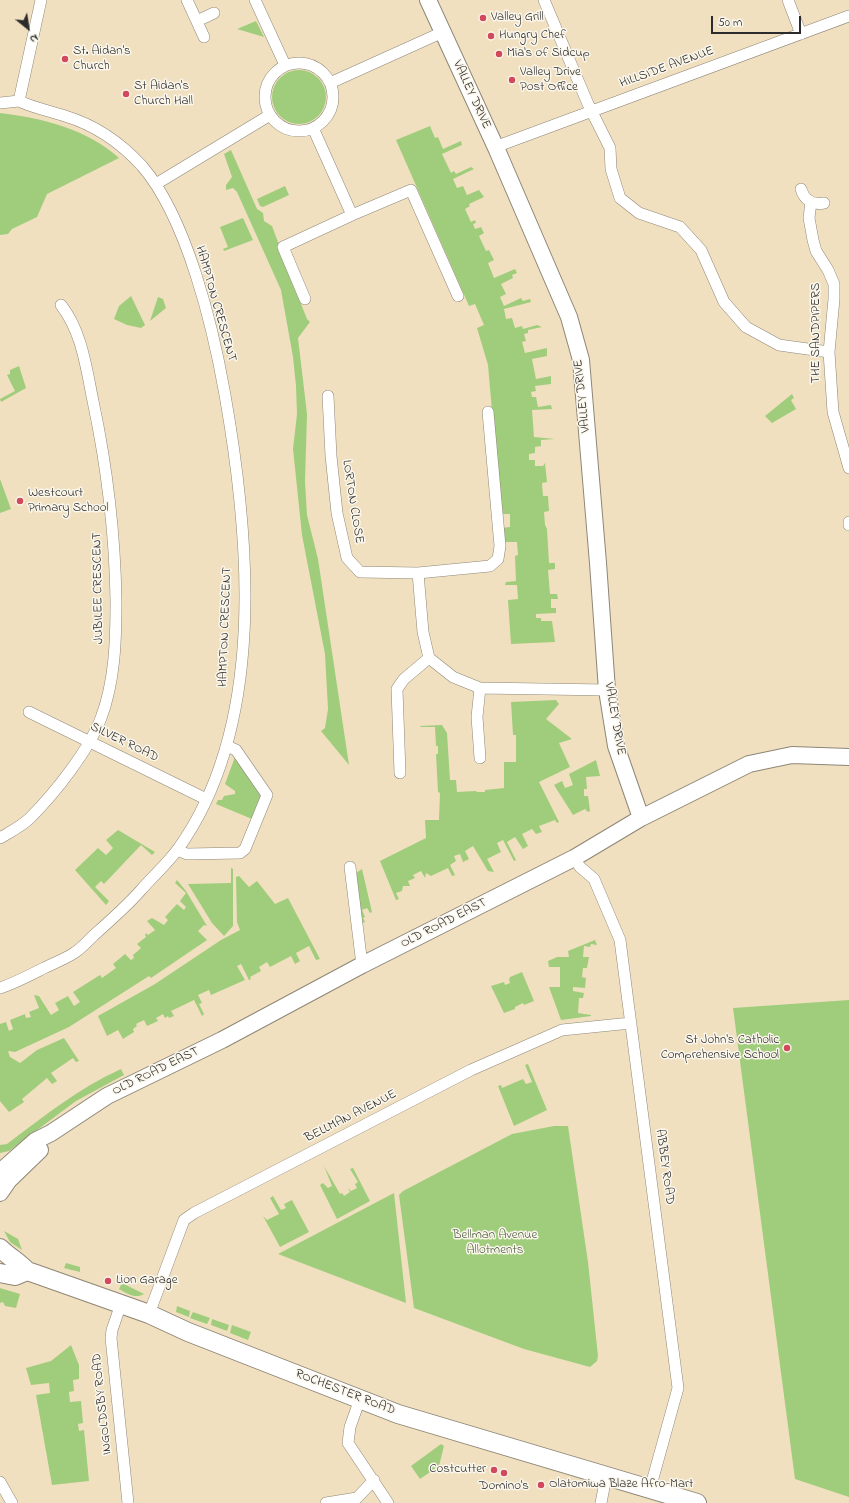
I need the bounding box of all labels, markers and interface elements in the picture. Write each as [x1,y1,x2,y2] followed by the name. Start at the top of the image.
[8,8,48,48] north arrow
[713,8,803,34] scale bar
[491,10,544,26] place label: Valley Grill
[478,13,488,23] marker: Valley Grill
[718,14,742,32] text: 50 m
[499,28,566,44] place label: Hungry Chef
[27,30,41,47] text: N
[486,31,496,41] marker: Hungry Chef
[73,44,131,75] place label: St. Aidan's Church
[618,44,716,92] street label: HILLSIDE AVENUE
[507,46,590,62] place label: Mia's of Sidcup
[494,49,504,59] marker: Mia's of Sidcup
[60,54,70,64] marker: St. Aidan's Church
[448,58,494,132] street label: VALLEY DRIVE
[520,65,581,96] place label: Valley Drive Post Office
[507,75,517,85] marker: Valley Drive Post Office
[134,79,193,110] place label: St Aidan's Church Hall
[121,89,131,99] marker: St Aidan's Church Hall
[191,244,239,364] street label: HAMPTON CRESCENT
[809,283,825,383] street label: THE SANDPIPERS
[571,358,595,434] street label: VALLEY DRIVE
[338,459,366,545] street label: LORTON CLOSE
[28,486,108,517] place label: Westcourt Primary School
[15,496,25,506] marker: Westcourt Primary School
[90,532,108,644] street label: JUBILEE CRESCENT
[216,567,236,687] street label: HAMPTON CRESCENT
[600,681,628,757] street label: VALLEY DRIVE
[87,720,161,766] street label: SILVER ROAD
[398,896,490,952] street label: OLD ROAD EAST
[661,1033,779,1064] place label: St John's Catholic Comprehensive School
[782,1043,792,1053] marker: St John's Catholic Comprehensive School
[110,1044,202,1100] street label: OLD ROAD EAST
[302,1087,400,1147] street label: BELLMAN AVENUE
[651,1128,677,1206] street label: ABBEY ROAD
[453,1228,537,1259] park label: Bellman Avenue Allotments
[116,1273,177,1289] place label: Lion Garage
[103,1276,113,1286] marker: Lion Garage
[90,1352,116,1456] street label: INGOLDSBY ROAD
[293,1367,397,1419] street label: ROCHESTER ROAD
[429,1462,486,1478] place label: Costcutter
[489,1465,499,1475] marker: Costcutter
[499,1468,509,1478] marker: Domino's
[549,1477,693,1493] place label: Olatomiwa Blaze Afro-Mart
[479,1479,529,1495] place label: Domino's
[536,1480,546,1490] marker: Olatomiwa Blaze Afro-Mart

